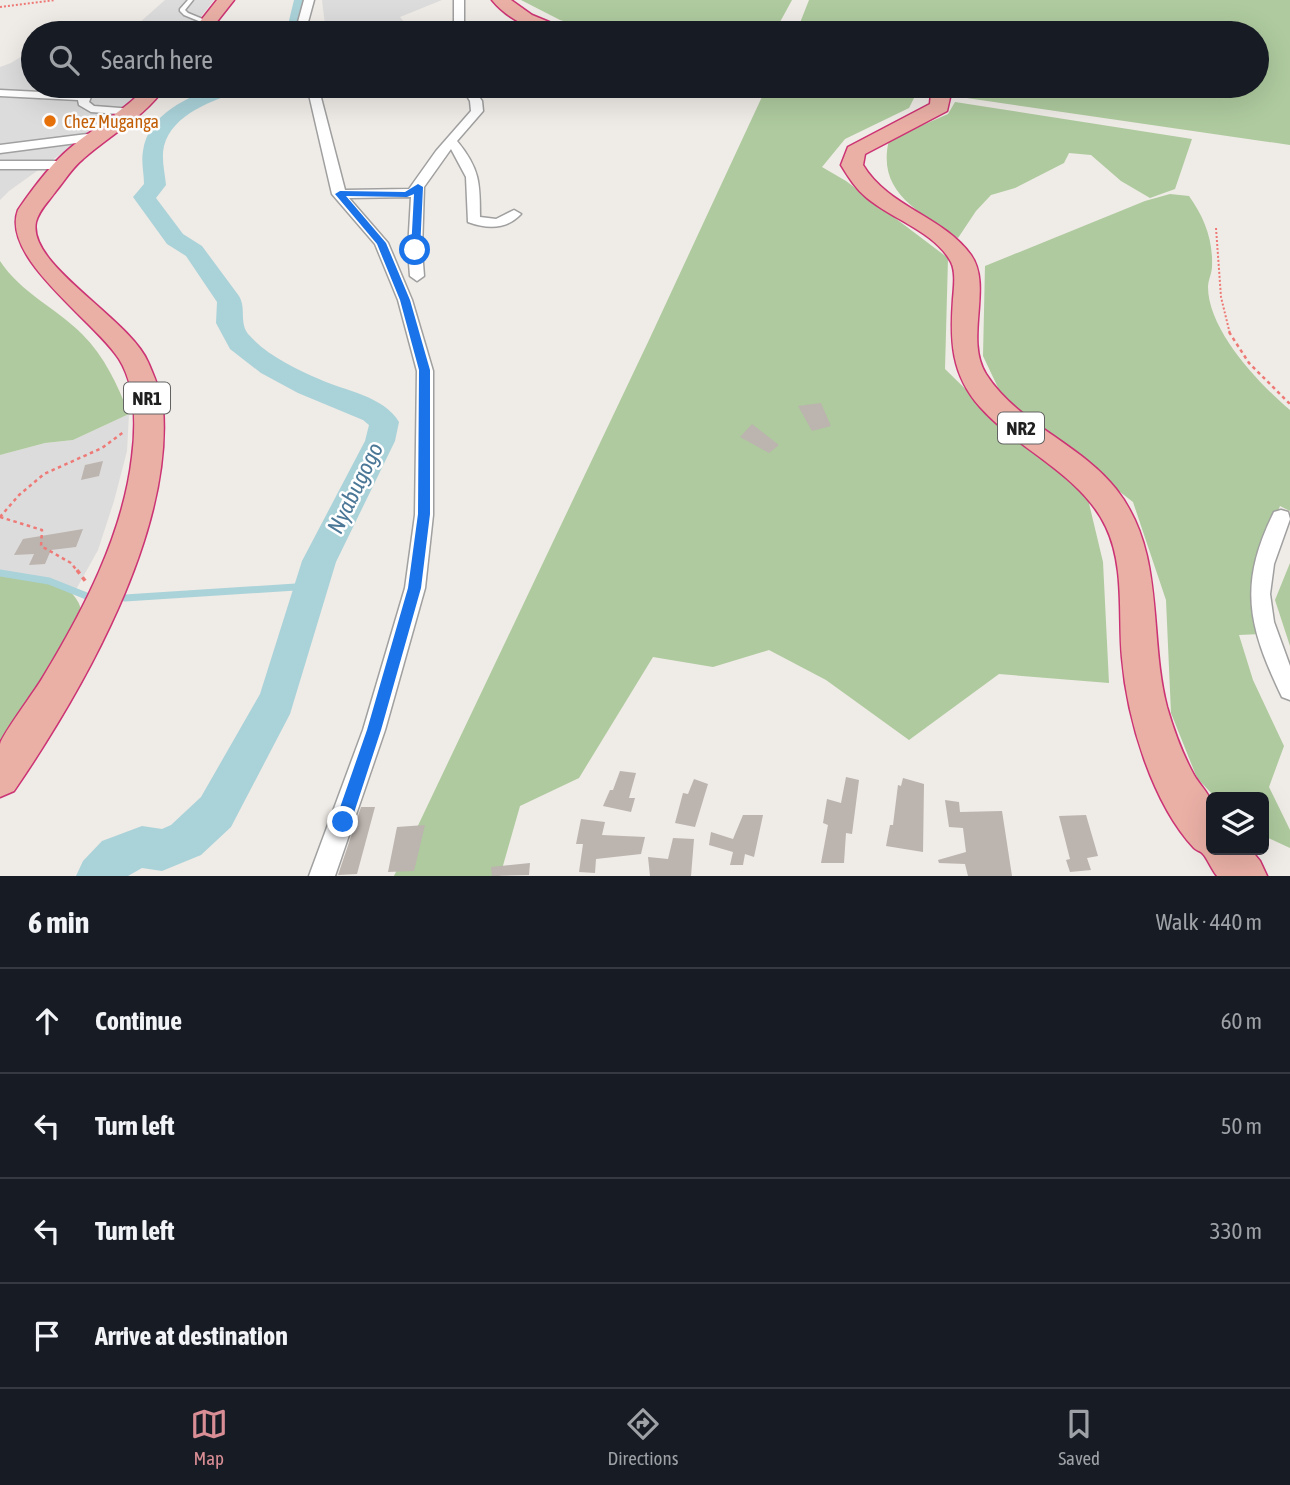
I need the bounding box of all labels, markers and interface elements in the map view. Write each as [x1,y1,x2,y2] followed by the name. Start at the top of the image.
[21,21,1269,98] search box
[45,41,83,79] icon: search
[101,45,213,75] text: Search here
[64,111,159,132] place label: Chez Muganga
[42,113,58,129] marker: Chez Muganga
[399,234,430,265] route start
[124,382,170,414] road number: NR1
[998,412,1044,444] road number: NR2
[322,438,388,538] water label: Nyabugogo
[1206,792,1269,855] map controls
[1206,792,1269,855] button: layers
[327,806,358,837] route end
[28,905,89,939] text: 6 min
[1156,909,1262,935] text: Walk · 440 m
[28,1002,66,1040] icon: ahead
[95,1006,182,1036] text: Continue
[1221,1008,1262,1034] text: 60 m
[28,1107,66,1145] icon: left
[95,1111,175,1141] text: Turn left
[1221,1113,1262,1139] text: 50 m
[28,1212,66,1250] icon: left
[95,1216,175,1246] text: Turn left
[1210,1218,1262,1244] text: 330 m
[28,1317,66,1355] icon: arrive
[95,1321,288,1351] text: Arrive at destination
[190,1405,228,1469] tab: Map
[608,1405,678,1469] tab: Directions
[1058,1405,1100,1469] tab: Saved

